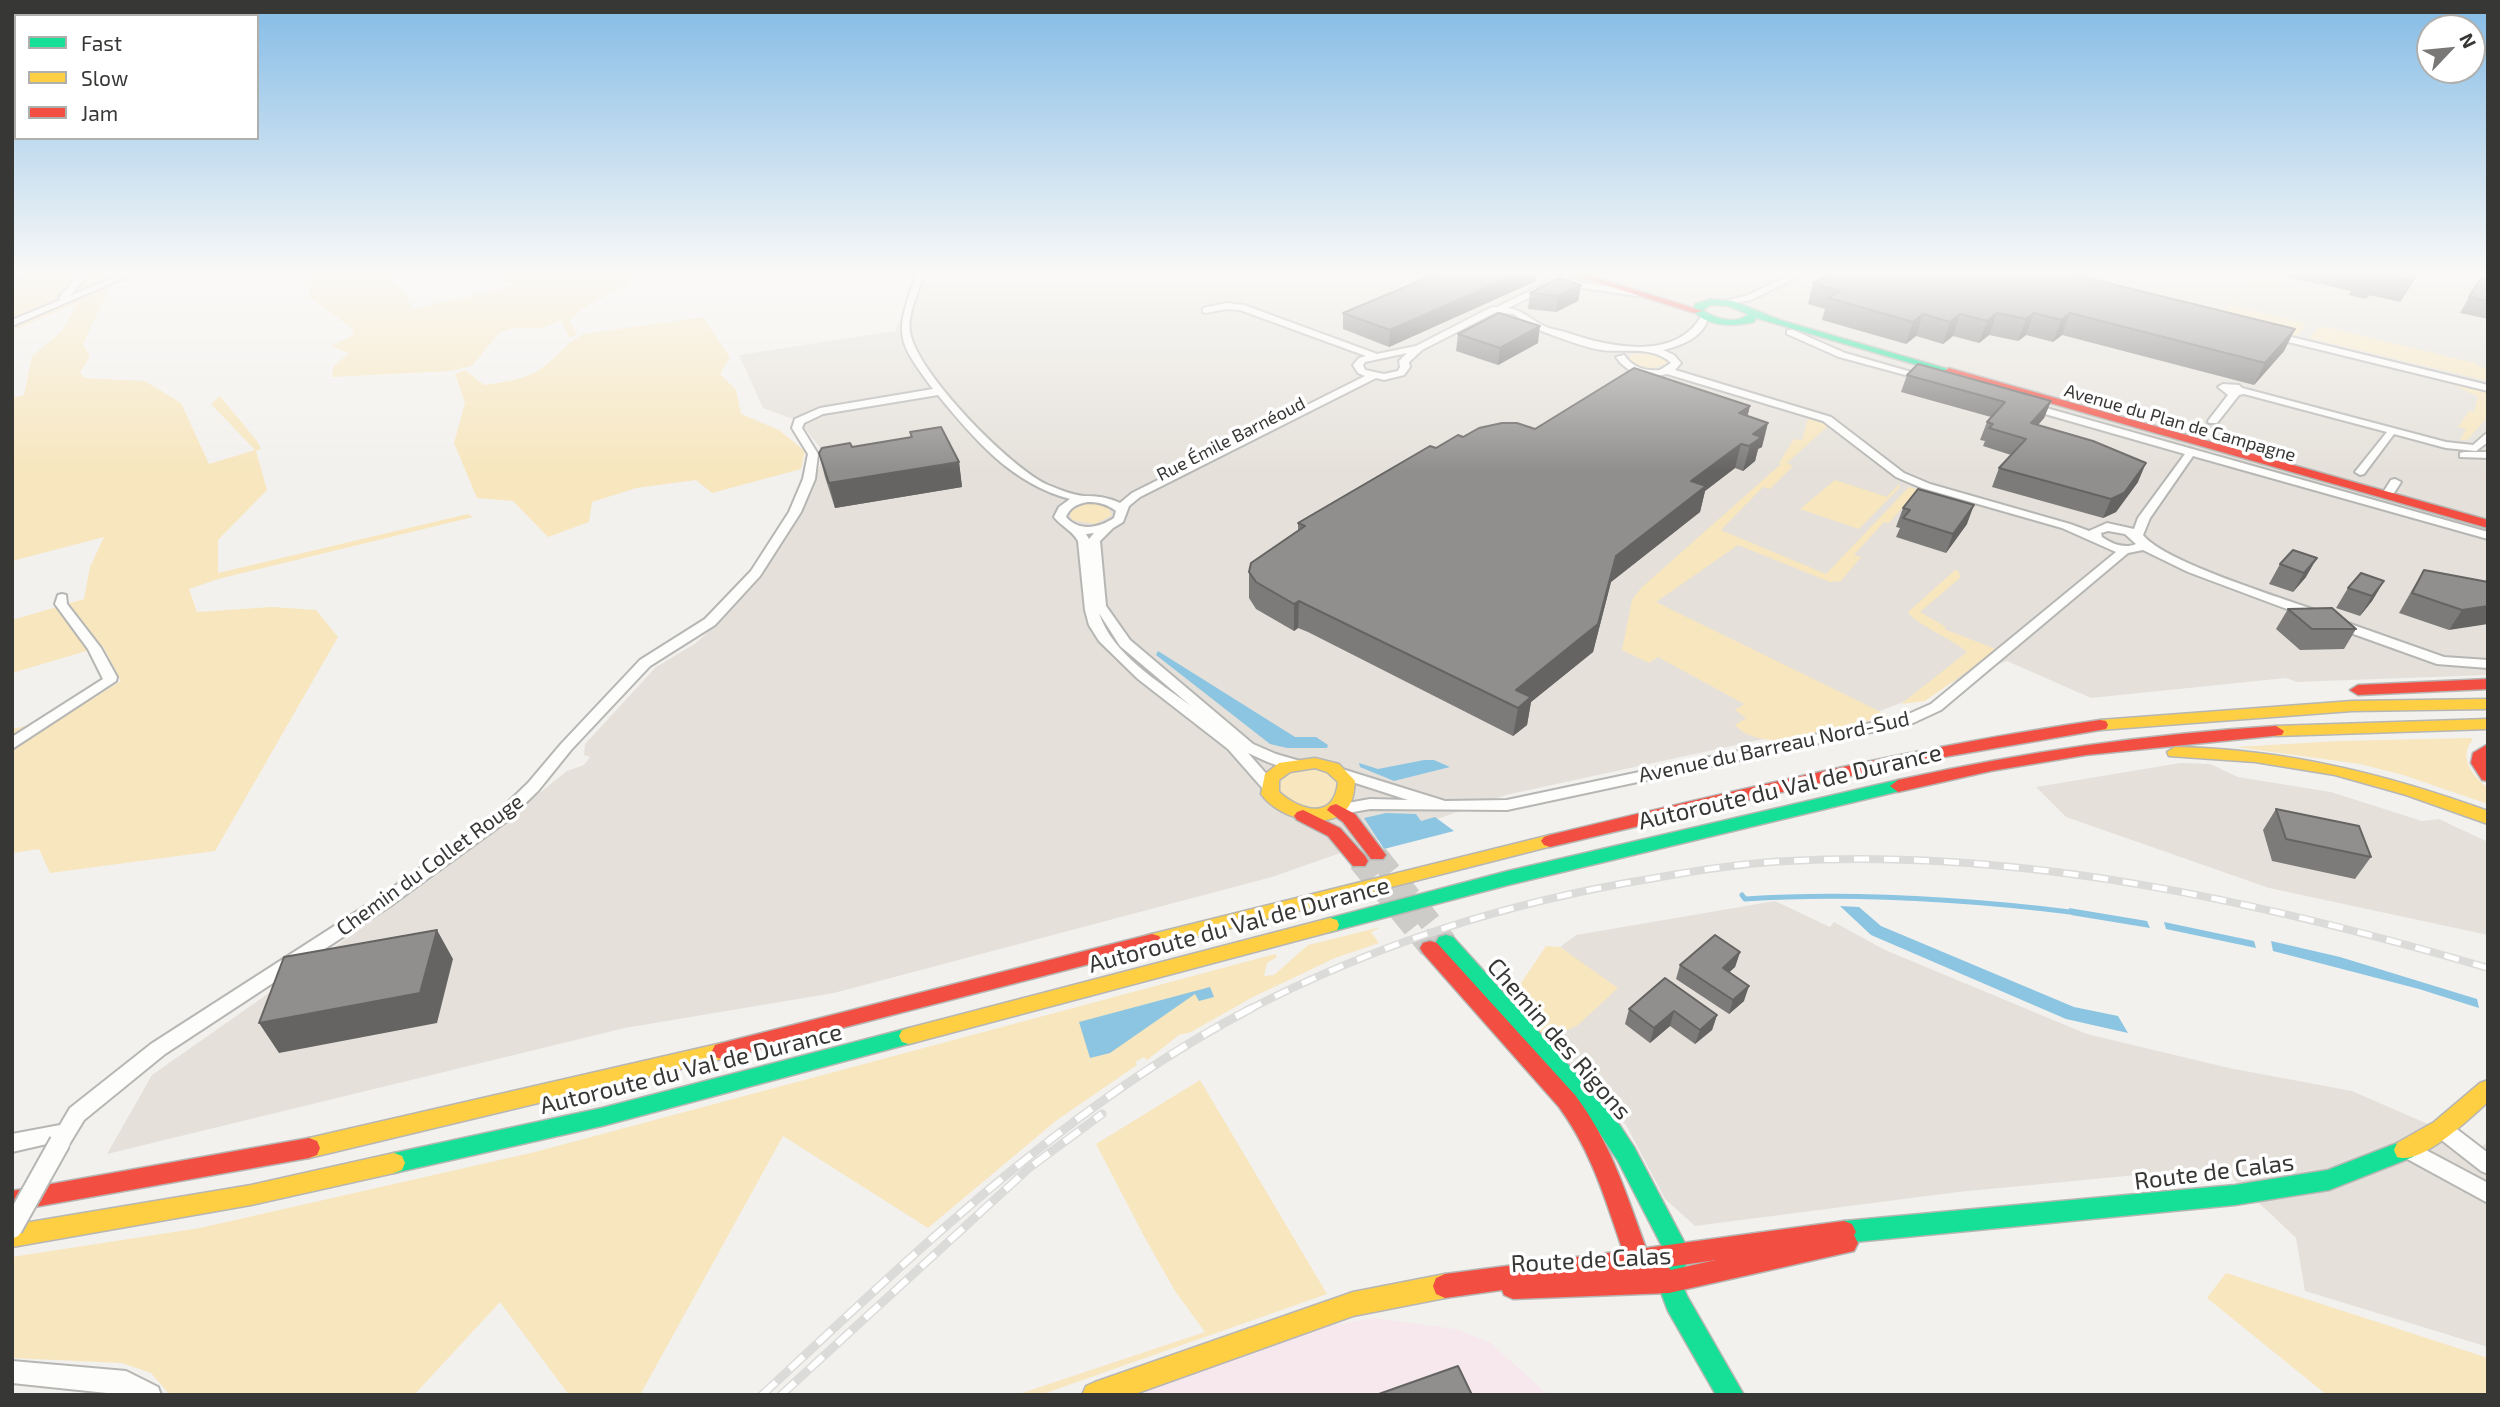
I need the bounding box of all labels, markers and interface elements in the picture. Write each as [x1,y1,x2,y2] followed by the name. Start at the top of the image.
[14,14,259,140] legend
[2416,14,2486,84] north arrow
[2455,29,2482,52] text: N
[81,30,122,55] text: Fast
[81,65,128,90] text: Slow
[81,100,118,125] text: Jam
[2062,380,2298,466] street label: Avenue du Plan de Campagne
[1153,392,1309,486] street label: Rue Émile Barnéoud
[1636,706,1912,788] street label: Avenue du Barreau Nord-Sud
[1635,738,1945,836] street label: Autoroute du Val de Durance
[332,789,528,941] street label: Chemin du Collet Rouge
[1085,871,1393,979] street label: Autoroute du Val de Durance
[1481,952,1637,1126] street label: Chemin des Rigons
[537,1017,845,1121] street label: Autoroute du Val de Durance
[2132,1148,2296,1196] street label: Route de Calas
[1510,1241,1672,1279] street label: Route de Calas

